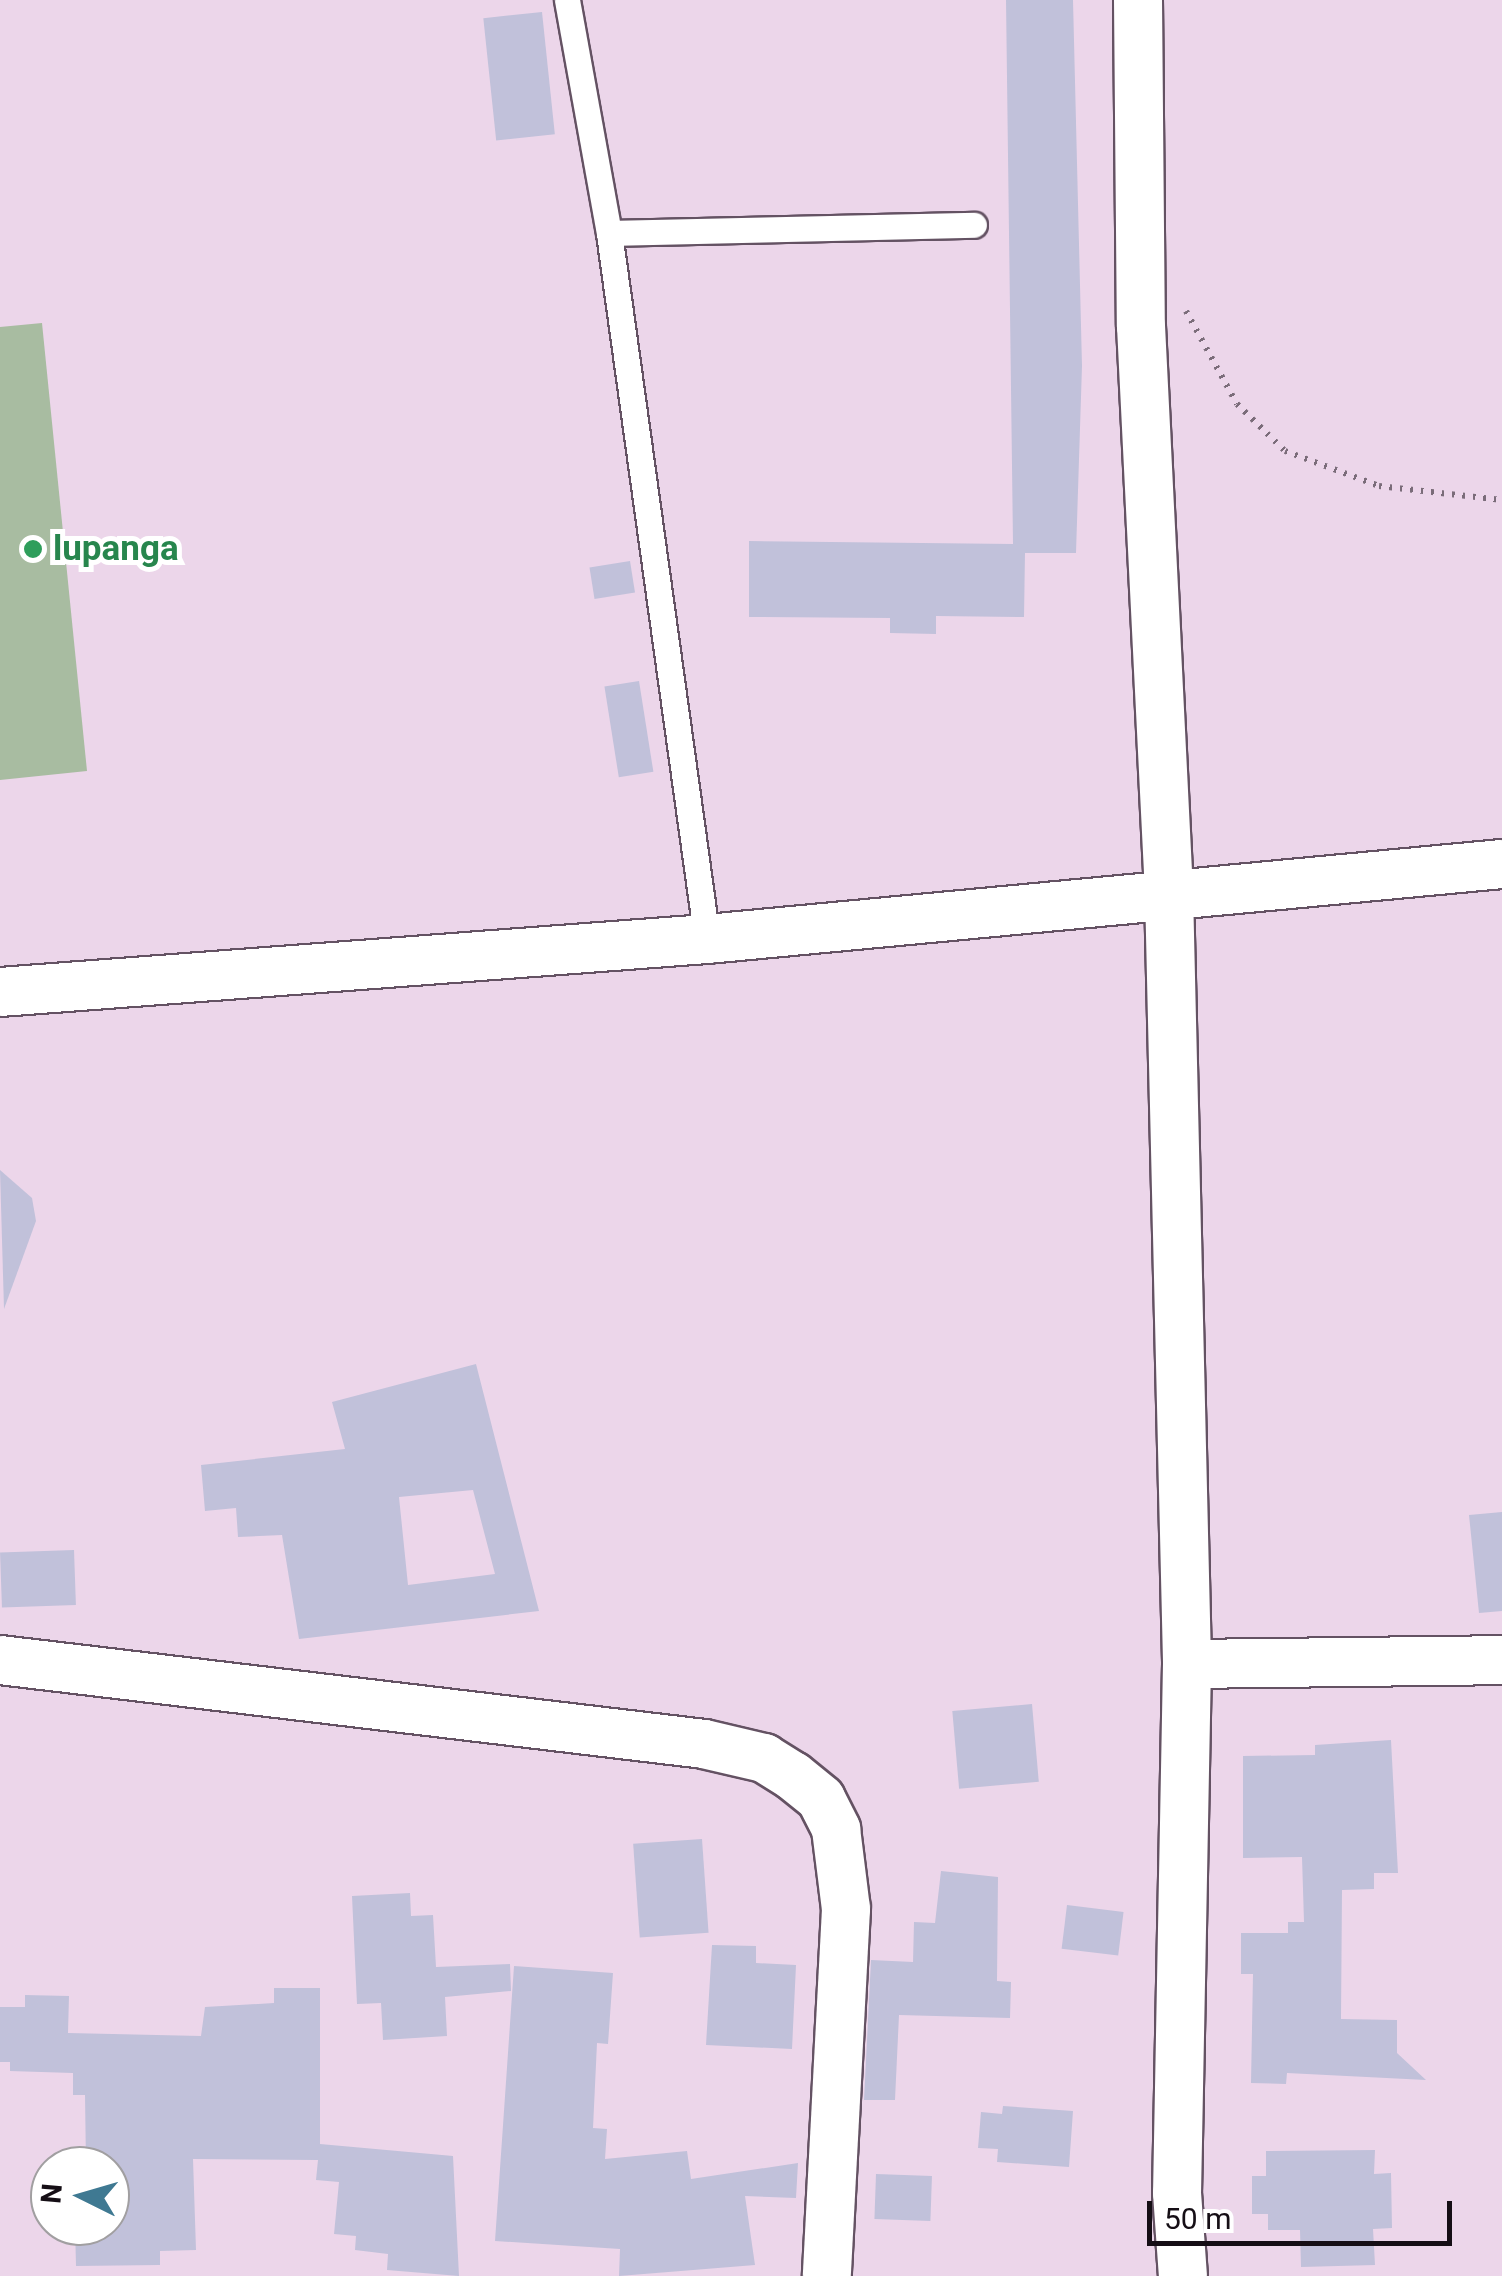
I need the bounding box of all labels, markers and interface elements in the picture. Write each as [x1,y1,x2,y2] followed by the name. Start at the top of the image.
[53,528,179,570] place label: lupanga
[22,538,44,560] marker: lupanga
[30,2146,130,2246] north arrow
[1152,2181,1457,2243] scale bar
[34,2182,69,2205] text: N
[1164,2201,1231,2236] text: 50 m

